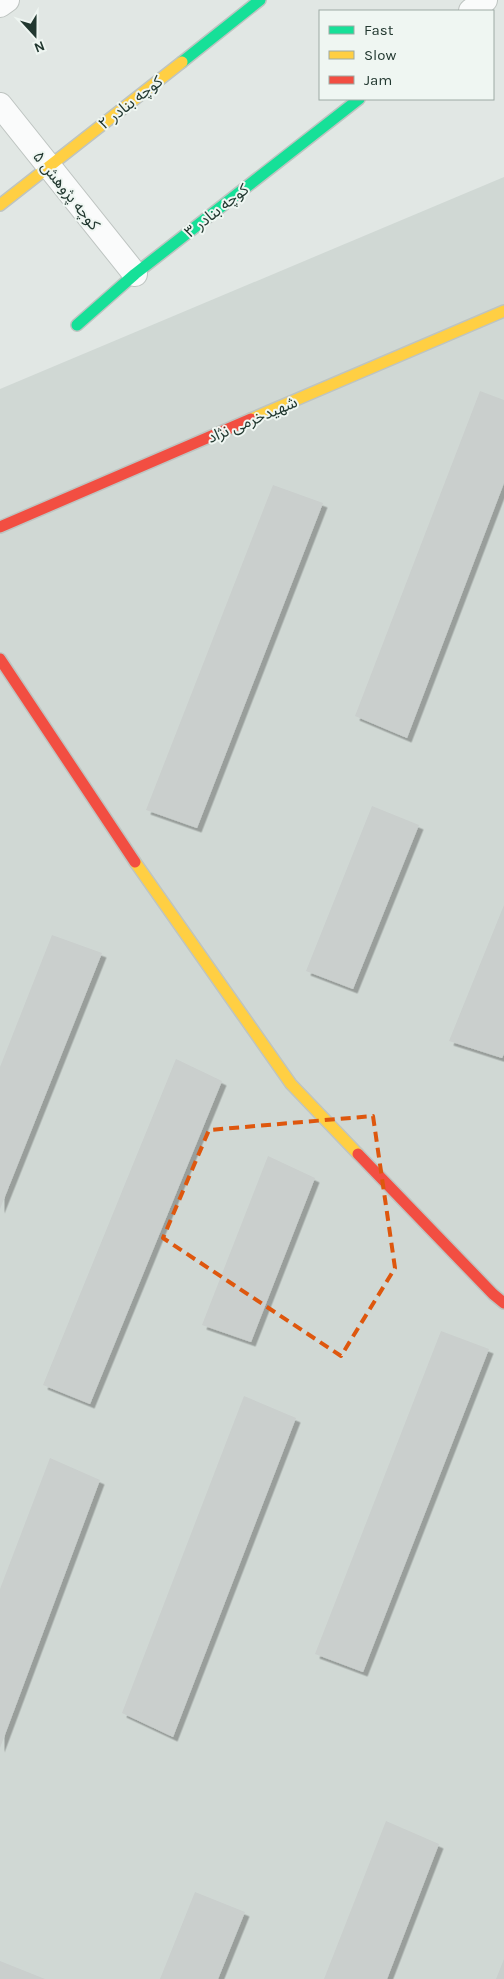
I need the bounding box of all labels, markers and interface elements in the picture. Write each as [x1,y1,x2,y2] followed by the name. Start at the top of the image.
[10,10,60,60] north arrow
[319,10,494,100] legend
[364,21,394,39] text: Fast
[32,37,47,56] text: N
[364,46,396,64] text: Slow
[94,71,167,134] street label: کوچه بنادر ۲
[364,71,392,89] text: Jam
[28,147,104,235] street label: کوچه پژوهش ۵
[180,179,253,242] street label: کوچه بنادر ۳
[204,392,300,447] street label: شهیدخرمی نژاد

